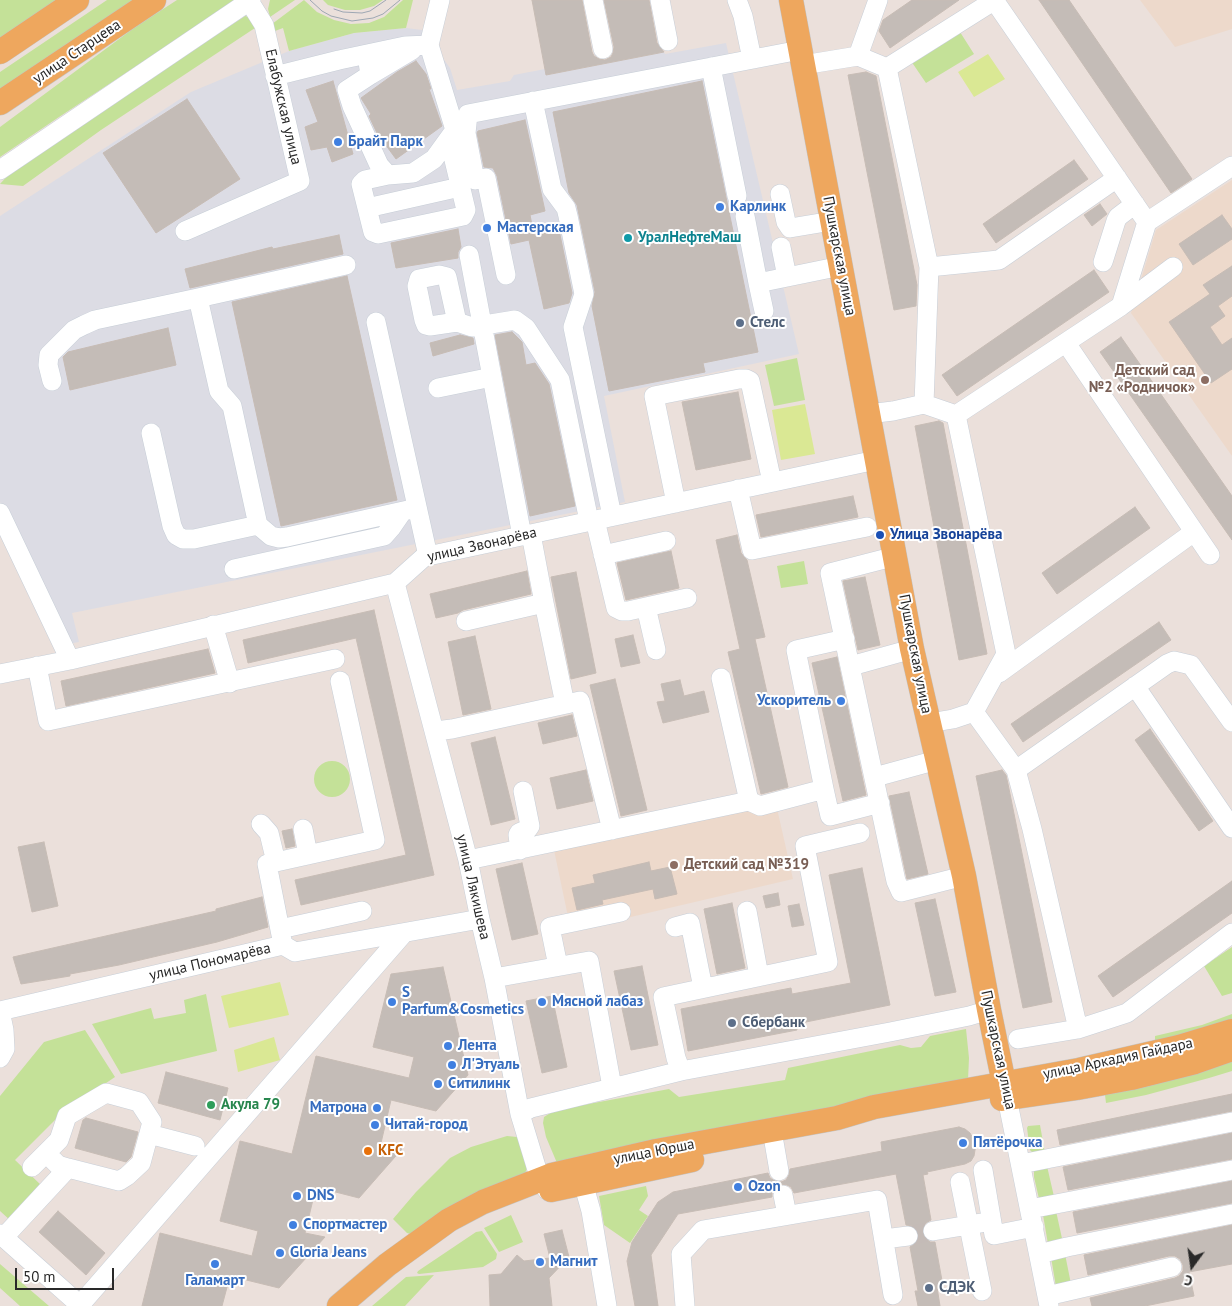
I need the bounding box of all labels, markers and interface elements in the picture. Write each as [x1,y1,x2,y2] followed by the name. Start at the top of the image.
[30,16,124,88] street label: улица Старцева
[261,47,305,167] street label: Елабужская улица
[348,133,423,151] place label: Брайт Парк
[332,136,344,148] marker: Брайт Парк
[819,195,859,317] street label: Пушкарская улица
[730,198,786,216] place label: Карлинк
[714,201,726,213] marker: Карлинк
[497,219,574,237] place label: Мастерская
[481,222,493,234] marker: Мастерская
[638,229,741,247] place label: УралНефтеМаш
[622,232,634,244] marker: УралНефтеМаш
[750,314,785,332] place label: Стелс
[734,317,746,329] marker: Стелс
[1089,362,1195,397] place label: Детский сад №2 «Родничок»
[1199,374,1211,386] marker: Детский сад №2 «Родничок»
[425,524,539,566] street label: улица Звонарёва
[890,526,1002,544] place label: Улица Звонарёва
[874,529,886,541] marker: Улица Звонарёва
[895,593,935,715] street label: Пушкарская улица
[757,692,831,710] place label: Ускоритель
[835,695,847,707] marker: Ускоритель
[452,833,494,941] street label: улица Лякишева
[684,856,809,874] place label: Детский сад №319
[668,859,680,871] marker: Детский сад №319
[148,939,272,985] street label: улица Пономарёва
[402,984,524,1019] place label: S Parfum&Cosmetics
[977,989,1019,1111] street label: Пушкарская улица
[552,993,643,1011] place label: Мясной лабаз
[386,996,398,1008] marker: S Parfum&Cosmetics
[536,996,548,1008] marker: Мясной лабаз
[742,1014,805,1032] place label: Сбербанк
[726,1017,738,1029] marker: Сбербанк
[1041,1034,1195,1084] street label: улица Аркадия Гайдара
[458,1037,497,1055] place label: Лента
[442,1040,454,1052] marker: Лента
[462,1056,520,1074] place label: Л'Этуаль
[446,1059,458,1071] marker: Л'Этуаль
[448,1075,510,1093] place label: Ситилинк
[432,1078,444,1090] marker: Ситилинк
[221,1096,280,1114] place label: Акула 79
[205,1099,217,1111] marker: Акула 79
[310,1099,367,1117] place label: Матрона
[371,1102,383,1114] marker: Матрона
[385,1116,468,1134] place label: Читай-город
[369,1119,381,1131] marker: Читай-город
[973,1134,1042,1152] place label: Пятёрочка
[612,1135,696,1169] street label: улица Юрша
[957,1137,969,1149] marker: Пятёрочка
[378,1142,403,1160] place label: KFC
[362,1145,374,1157] marker: KFC
[748,1178,781,1196] place label: Ozon
[732,1181,744,1193] marker: Ozon
[307,1187,335,1205] place label: DNS
[291,1190,303,1202] marker: DNS
[303,1216,387,1234] place label: Спортмастер
[287,1219,299,1231] marker: Спортмастер
[1167,1241,1217,1291] north arrow
[290,1244,367,1262] place label: Gloria Jeans
[274,1247,286,1259] marker: Gloria Jeans
[550,1253,598,1271] place label: Магнит
[534,1256,546,1268] marker: Магнит
[18,1258,116,1290] scale bar
[209,1258,221,1270] marker: Галамарт
[23,1267,56,1286] text: 50 m
[1182,1271,1194,1290] text: С
[185,1272,245,1290] place label: Галамарт
[939,1279,975,1297] place label: СДЭК
[923,1282,935,1294] marker: СДЭК

